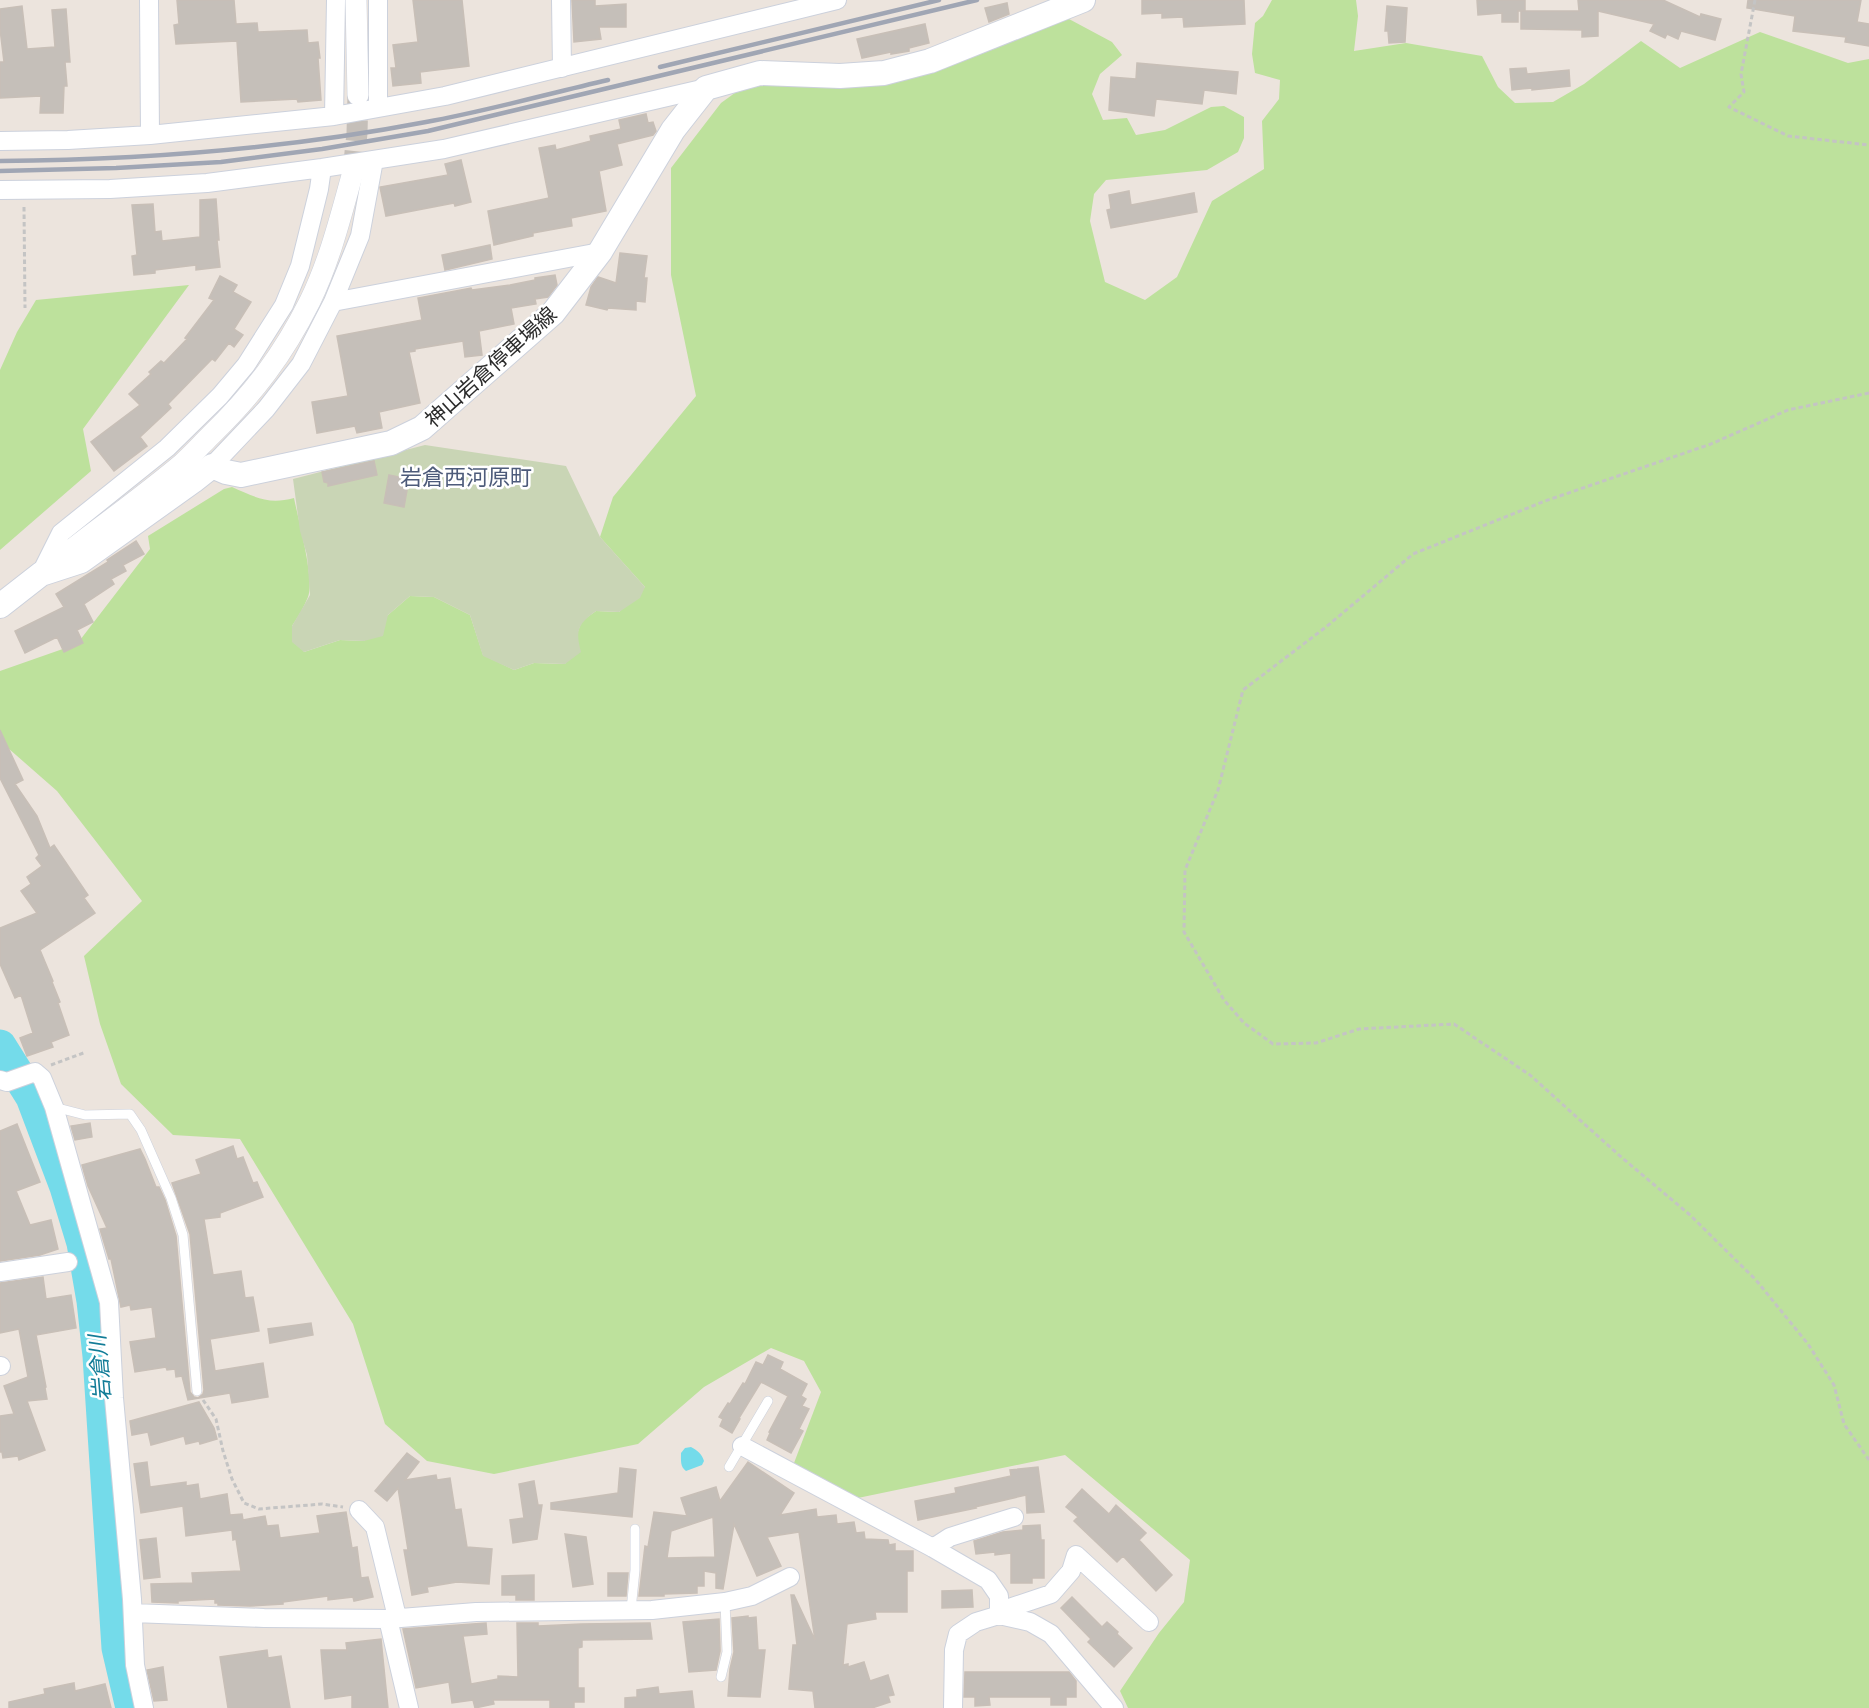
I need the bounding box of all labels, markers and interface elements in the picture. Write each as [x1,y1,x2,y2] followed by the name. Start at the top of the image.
[419,301,561,431] street label: 神山岩倉停車場線
[400,463,532,490] district label: 岩倉西河原町
[83,1332,115,1402] water label: 岩倉川

